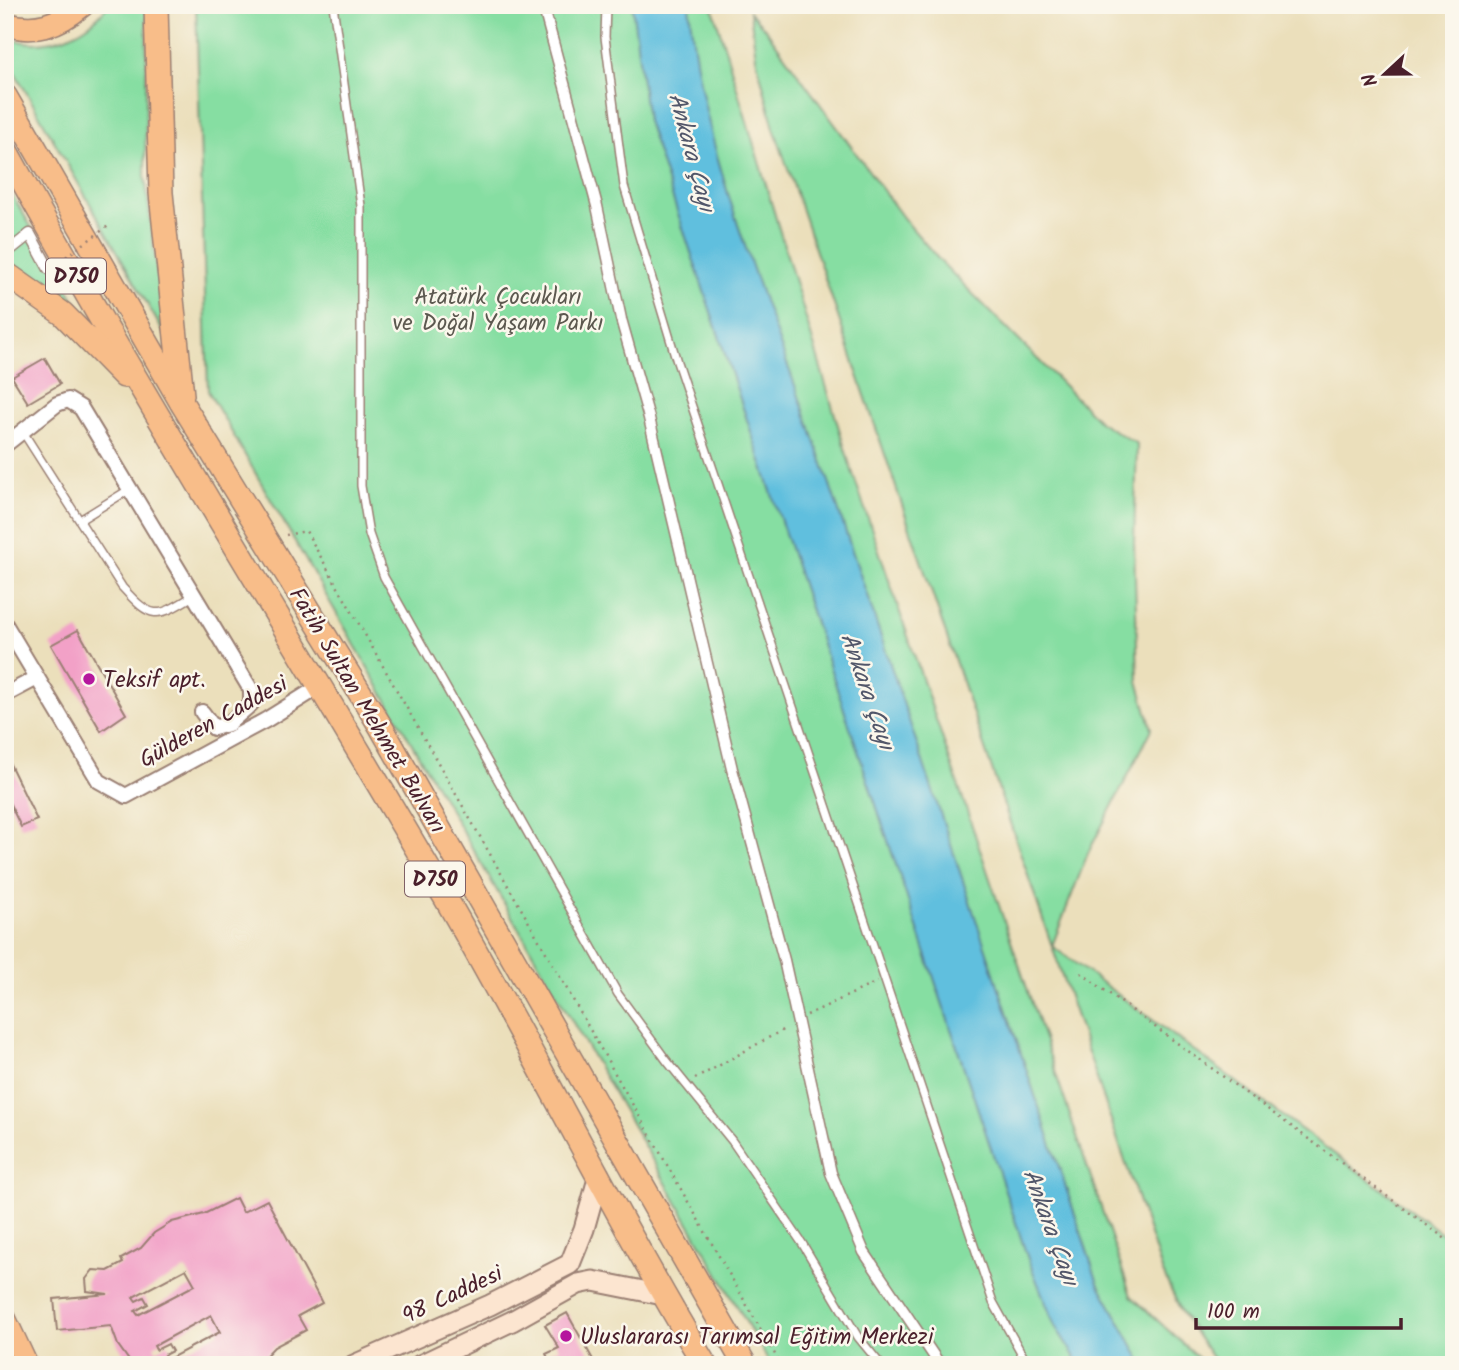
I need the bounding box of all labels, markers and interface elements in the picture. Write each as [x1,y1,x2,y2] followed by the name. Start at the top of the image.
[1350,38,1420,108] north arrow
[1355,68,1387,91] text: N
[656,88,726,218] water label: Ankara Çayı
[46,258,106,294] road number: D750
[393,280,603,342] park label: Atatürk Çocukları ve Doğal Yaşam Parkı
[278,581,454,841] street label: Fatih Sultan Mehmet Bulvarı
[828,627,905,757] water label: Ankara Çayı
[103,663,206,699] place label: Teksif apt.
[133,666,296,779] street label: Gülderen Caddesi
[81,671,97,687] marker: Teksif apt.
[405,862,465,896] road number: D750
[1010,1164,1089,1293] water label: Ankara Çayı
[397,1256,511,1335] street label: 98 Caddesi
[1196,1286,1401,1330] scale bar
[1207,1296,1260,1329] text: 100 m
[580,1320,935,1356] place label: Uluslararası Tarımsal Eğitim Merkezi
[558,1328,574,1344] marker: Uluslararası Tarımsal Eğitim Merkezi

